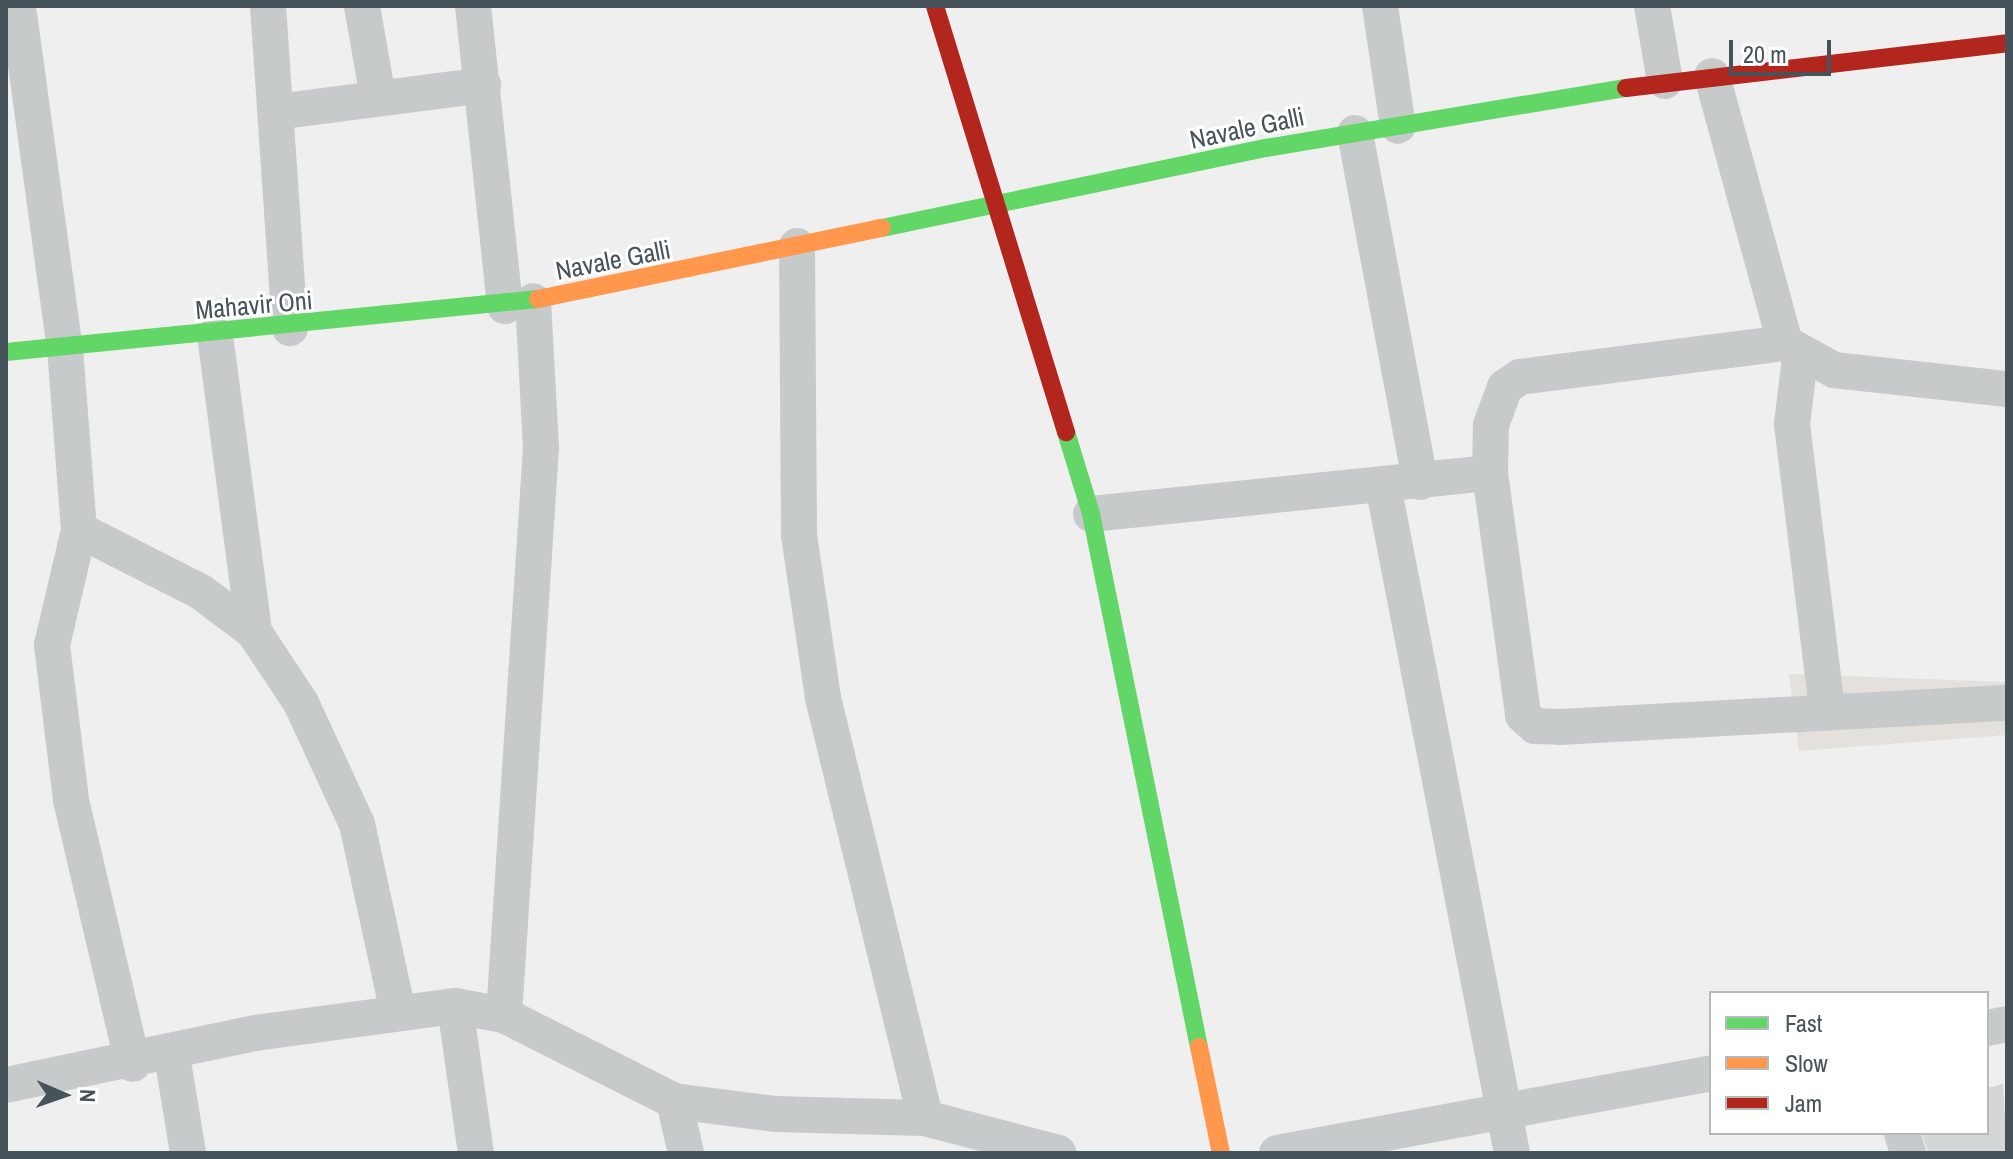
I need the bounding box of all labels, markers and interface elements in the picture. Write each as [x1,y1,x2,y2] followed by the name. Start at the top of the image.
[1733,24,1835,74] scale bar
[1743,38,1787,70] text: 20 m
[1187,101,1307,155] street label: Navale Galli
[553,234,673,286] street label: Navale Galli
[194,284,314,326] street label: Mahavir Oni
[1709,991,1989,1135] legend
[1785,1007,1822,1039] text: Fast
[1785,1047,1828,1079] text: Slow
[24,1055,104,1135] north arrow
[1785,1087,1822,1119] text: Jam
[73,1089,103,1103] text: N

